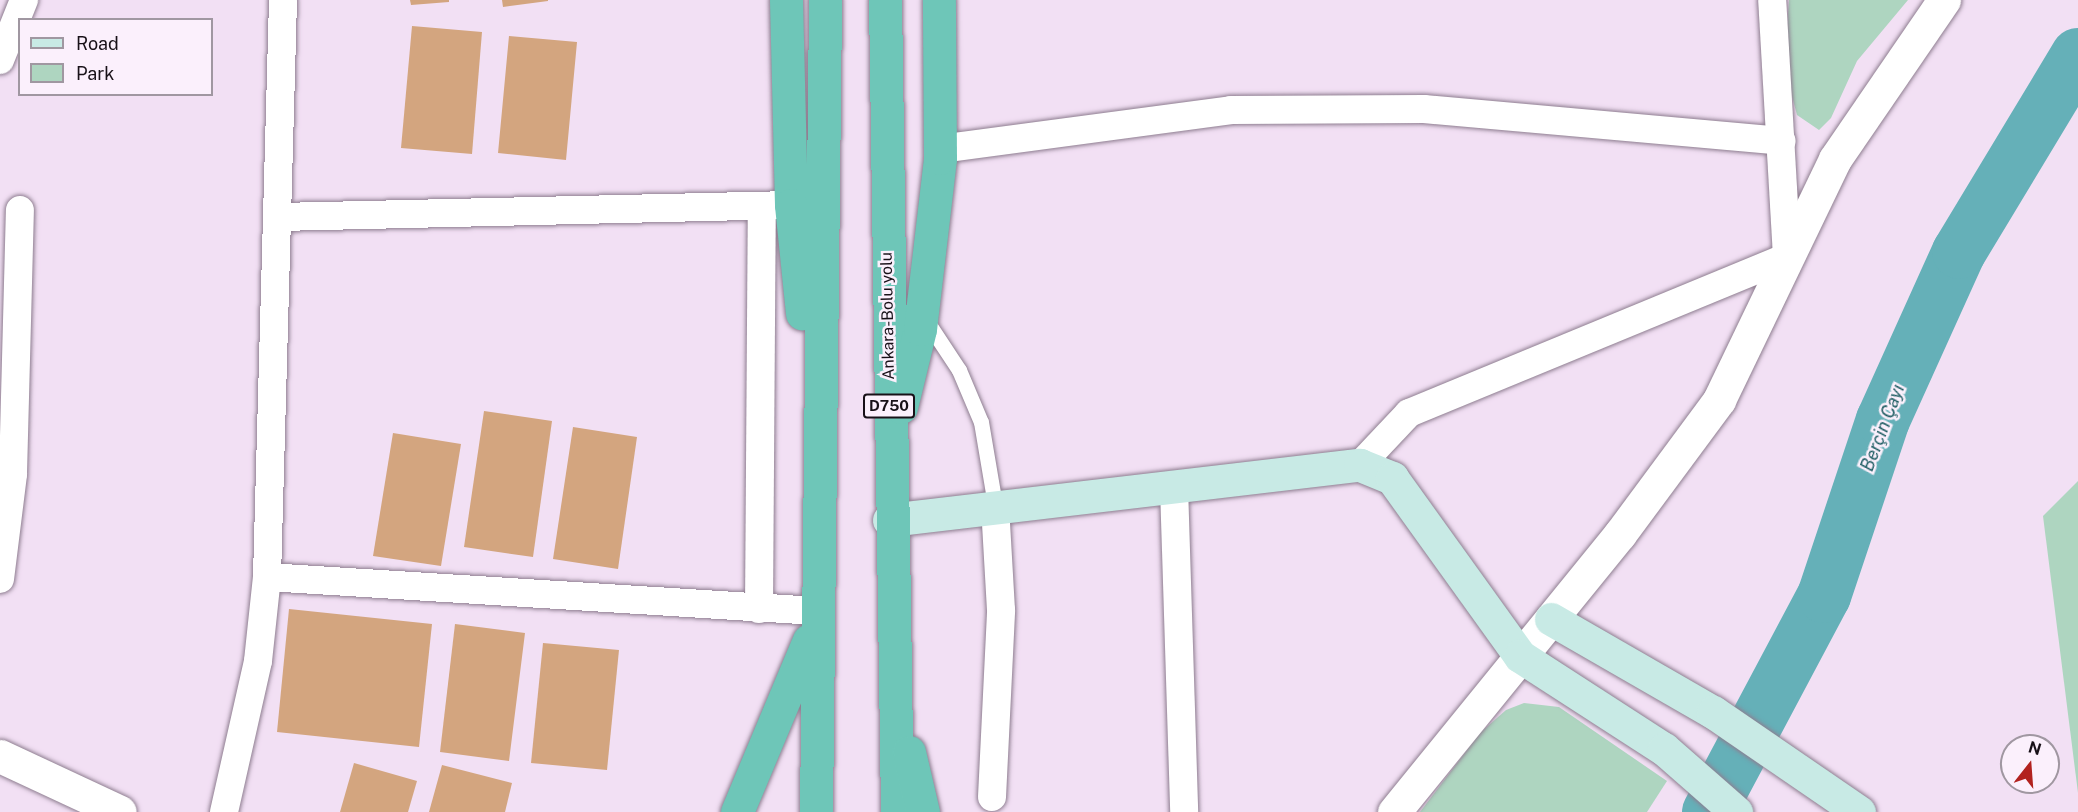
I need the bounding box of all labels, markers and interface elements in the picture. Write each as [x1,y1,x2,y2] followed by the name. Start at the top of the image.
[18,18,213,96] legend
[76,33,119,54] text: Road
[76,63,114,84] text: Park
[877,252,899,380] street label: Ankara-Bolu yolu
[1857,382,1909,474] water label: Berçin Çayı
[862,394,916,418] road number: D750
[2000,734,2060,794] north arrow
[2026,737,2044,759] text: N

